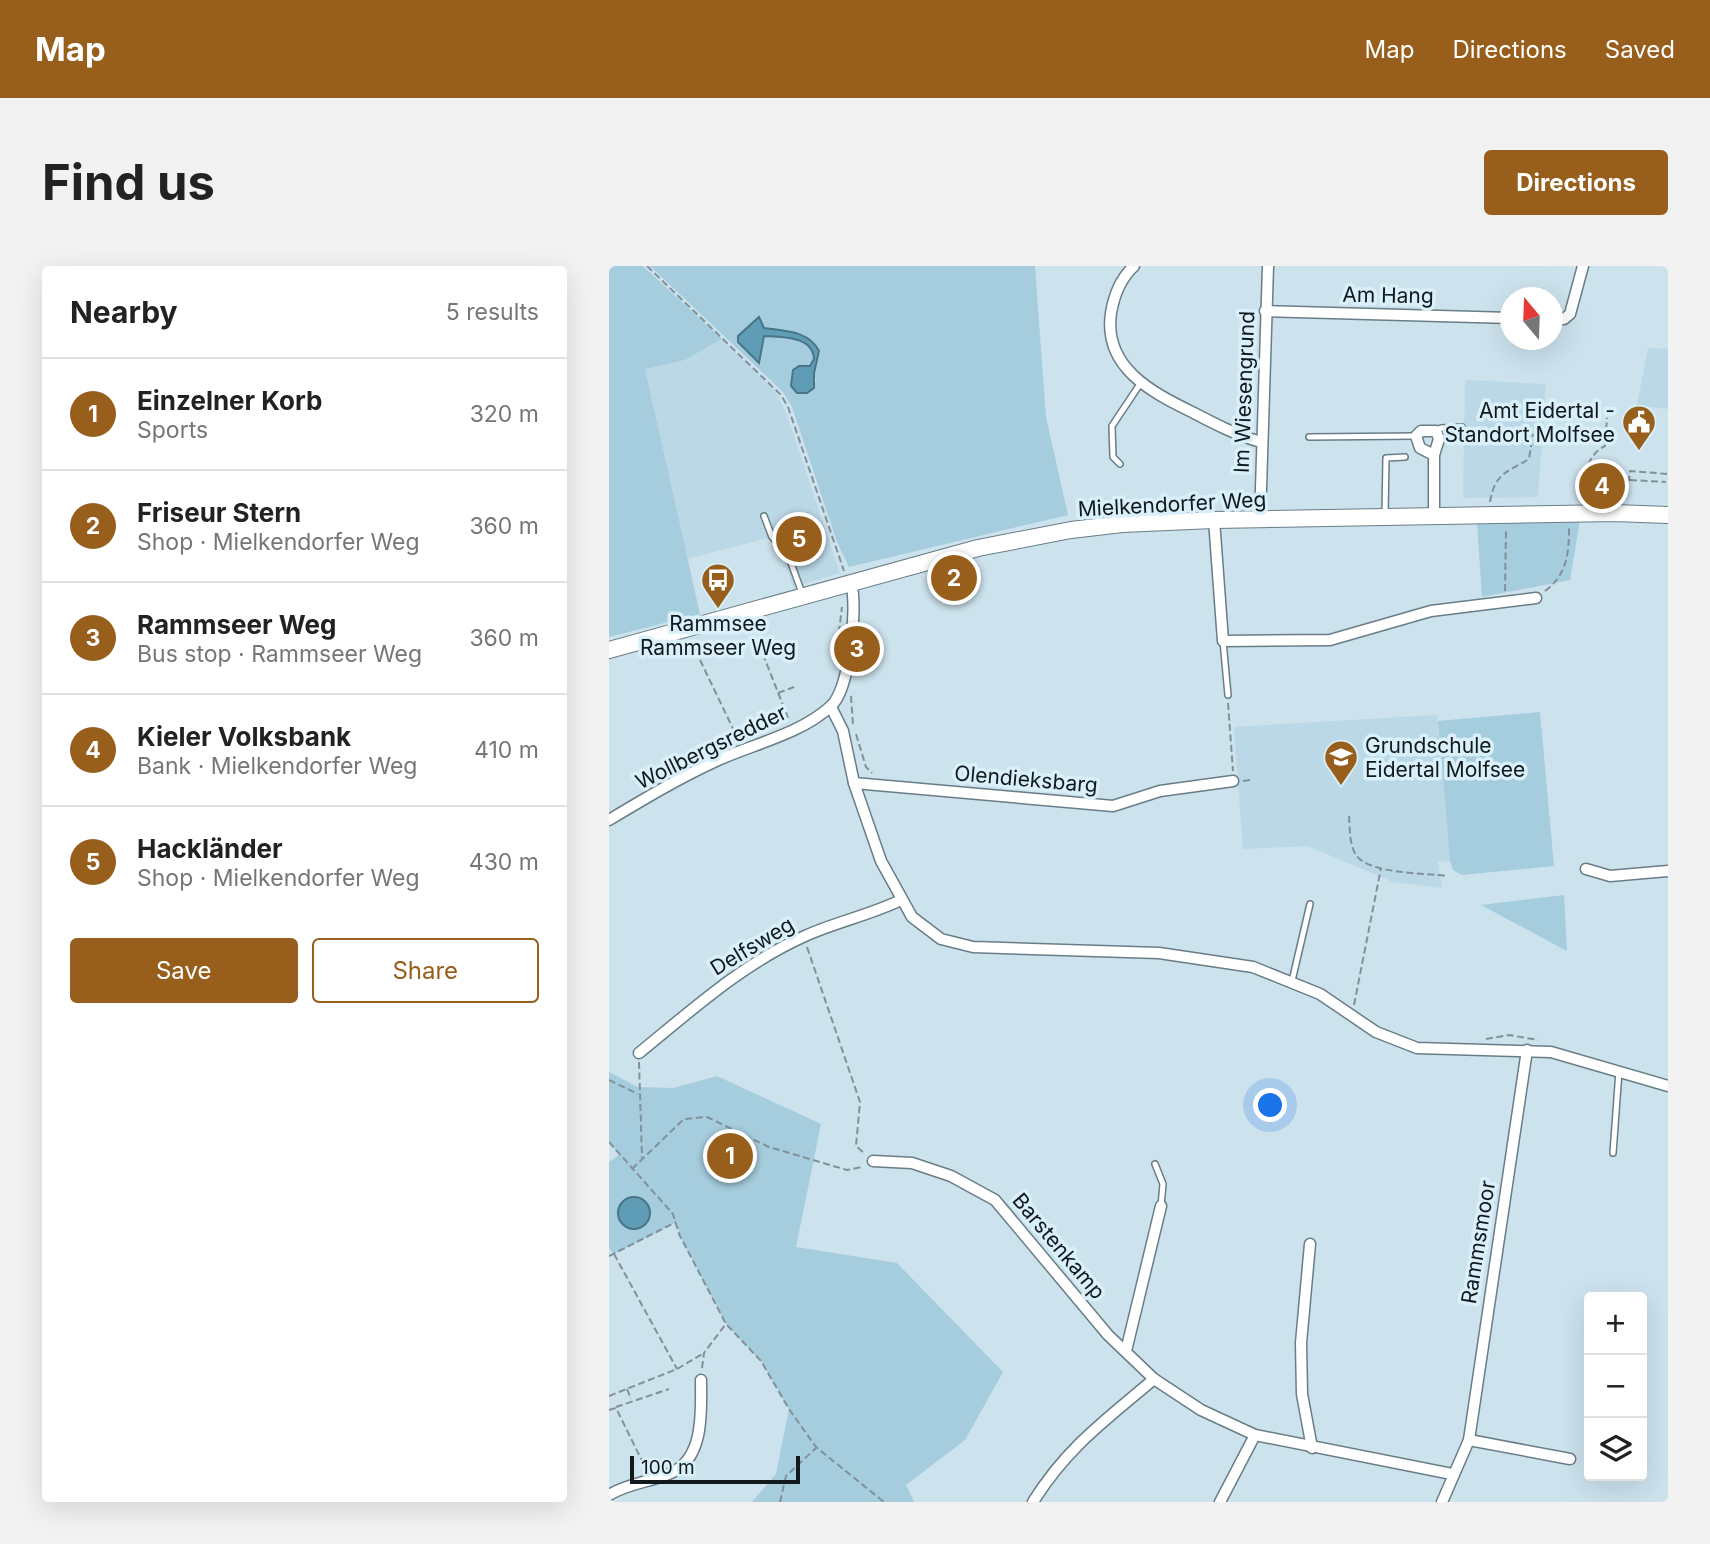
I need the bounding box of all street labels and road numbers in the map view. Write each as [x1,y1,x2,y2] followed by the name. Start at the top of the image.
[1342,282,1434,308] street label: Am Hang
[1229,311,1259,473] street label: Im Wiesengrund
[1077,487,1267,521] street label: Mielkendorfer Weg
[632,700,791,794] street label: Wollbergsredder
[953,760,1099,798] street label: Olendieksbarg
[706,911,798,981] street label: Delfsweg
[1456,1178,1500,1305] street label: Rammsmoor
[1008,1188,1110,1304] street label: Barstenkamp

